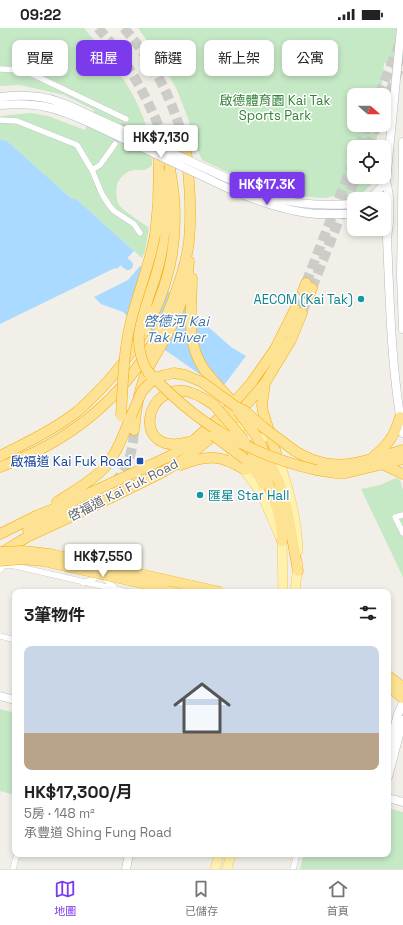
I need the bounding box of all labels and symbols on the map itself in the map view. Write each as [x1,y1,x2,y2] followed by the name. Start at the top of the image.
[347,88,391,132] north arrow
[220,92,330,124] park label: 啟德體育園 Kai Tak Sports Park
[120,125,202,159] pin: HK$7,130
[226,172,308,206] pin: HK$17.3K
[253,291,353,308] place label: AECOM (Kai Tak)
[356,294,366,304] marker: AECOM (Kai Tak)
[143,312,210,346] water label: 啓德河 Kai Tak River
[11,453,132,470] place label: 啟福道 Kai Fuk Road
[65,455,181,525] street label: 啓福道 Kai Fuk Road
[135,456,145,466] marker: 啟福道 Kai Fuk Road
[208,487,289,504] place label: 匯星 Star Hall
[195,490,205,500] marker: 匯星 Star Hall
[62,544,144,578] pin: HK$7,550

